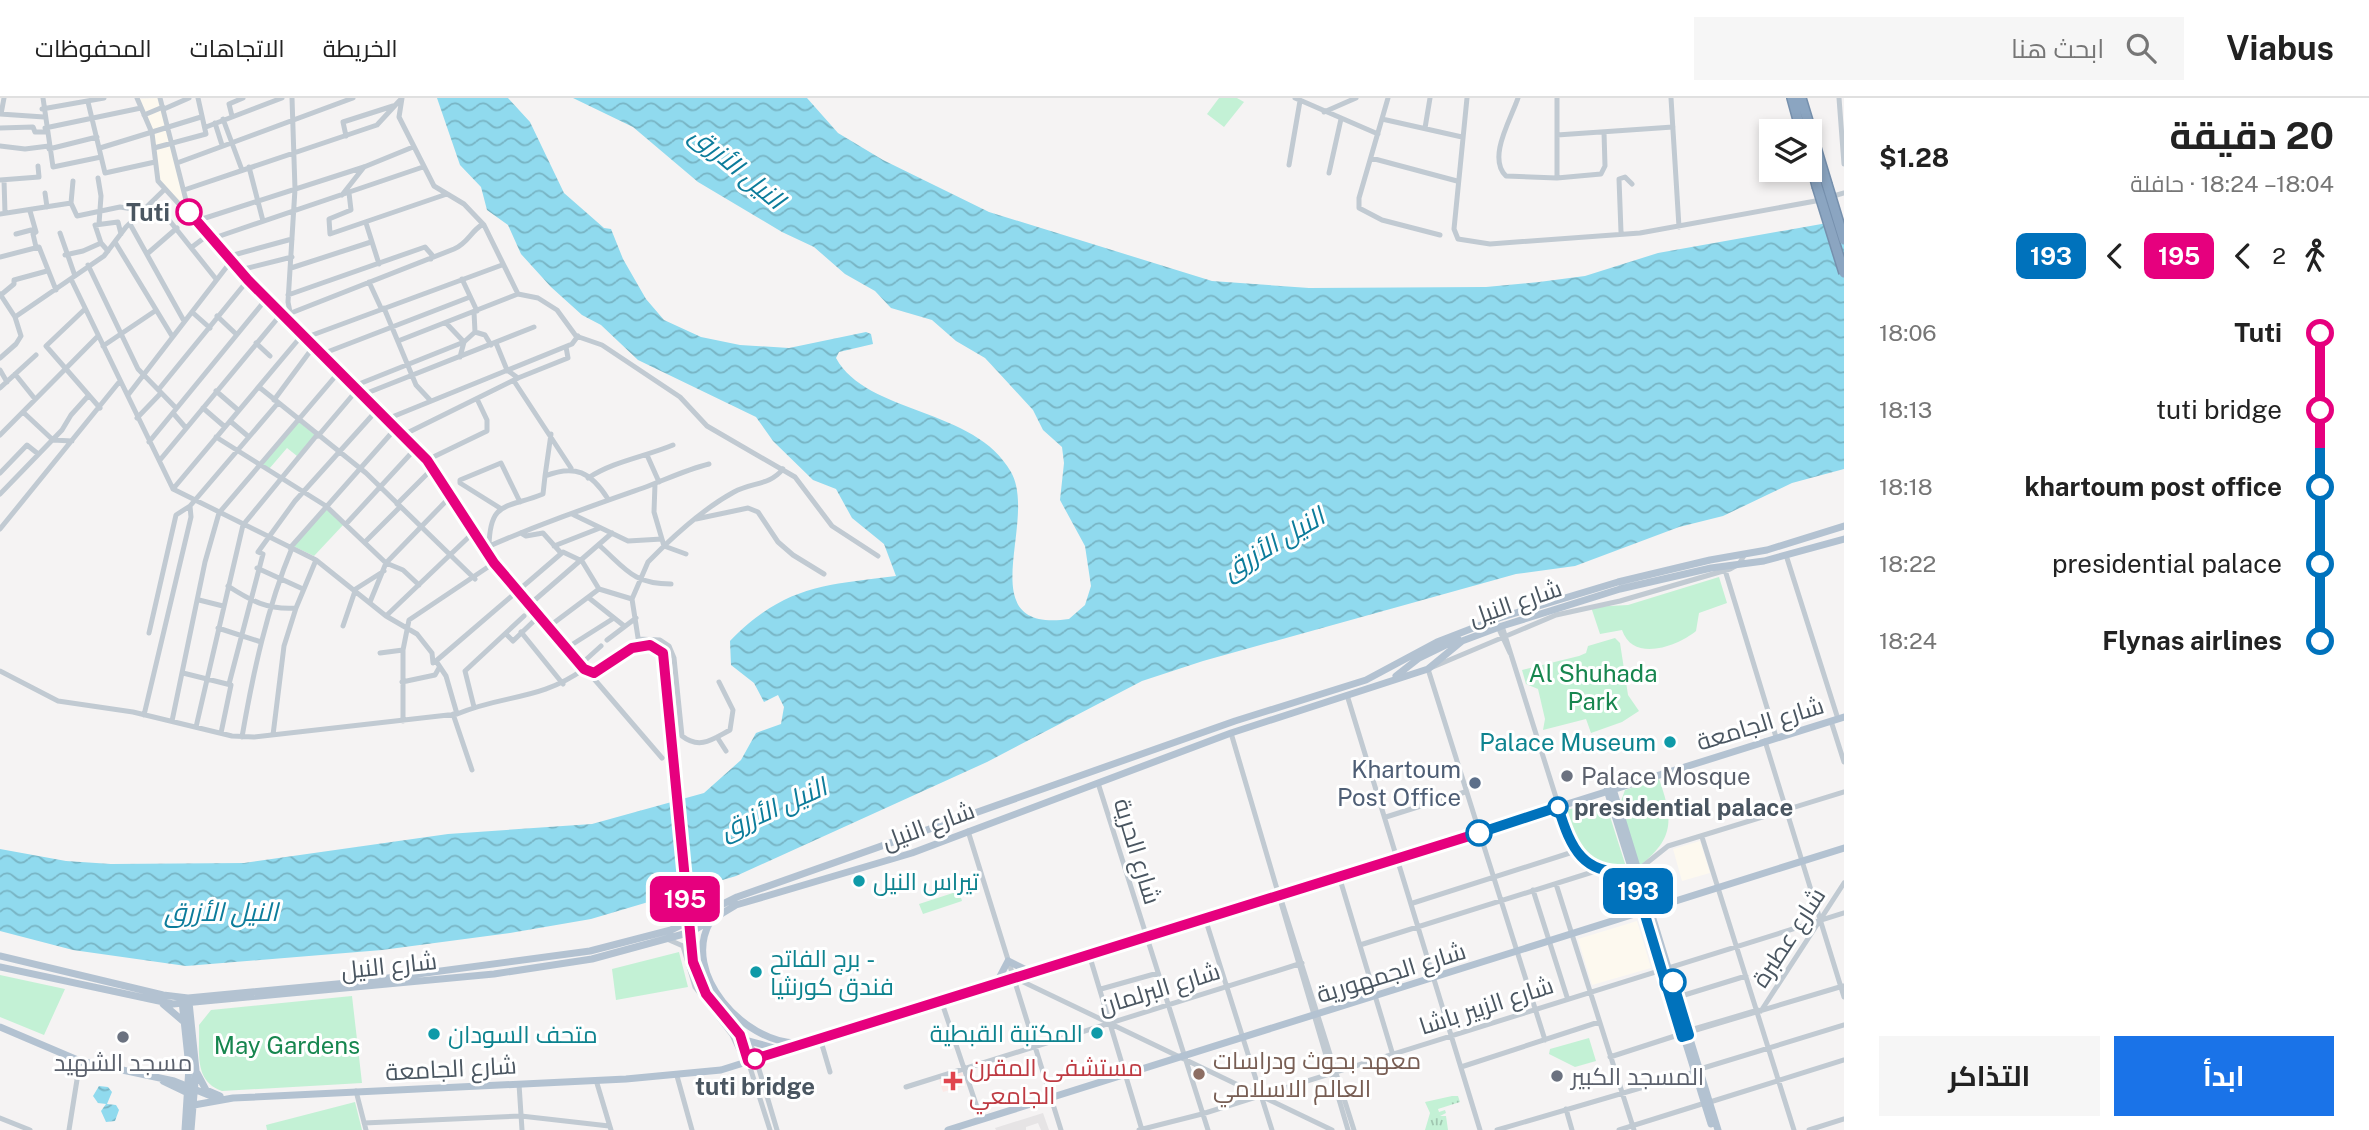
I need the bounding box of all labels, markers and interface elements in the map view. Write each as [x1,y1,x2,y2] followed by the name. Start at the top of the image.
[1694,17,2184,80] search box
[2122,29,2160,67] icon: search
[2226,29,2334,67] text: Viabus
[2011,33,2104,64] text: ابحث هنا
[35,34,152,62] text: المحفوظات
[190,34,285,62] text: الاتجاهات
[323,34,398,62] text: الخريطة
[2169,113,2334,158] text: 20 دقيقة
[684,119,794,218] water label: النيل الأزرق
[1759,119,1822,182] map controls
[1759,119,1822,182] button: layers
[1879,142,1949,173] text: $1.28
[2130,170,2334,197] text: 18:04 – 18:24 · حافلة
[126,198,170,226] place label: Tuti
[176,199,202,225] marker: Tuti
[2096,237,2134,275] icon: back
[2224,237,2262,275] icon: back
[2296,237,2334,275] icon: walk
[2030,242,2072,270] text: 193
[2158,242,2200,270] text: 195
[2272,242,2286,269] text: 2
[2234,317,2282,348] text: Tuti
[1879,319,1937,346] text: 18:06
[2156,394,2282,425] text: tuti bridge
[1879,396,1932,423] text: 18:13
[2024,471,2282,502] text: khartoum post office
[1879,473,1933,500] text: 18:18
[1216,499,1333,586] water label: النيل الأزرق
[2052,548,2282,579] text: presidential palace
[1879,550,1936,577] text: 18:22
[1465,573,1566,634] street label: شارع النيل
[2102,625,2282,656] text: Flynas airlines
[1879,627,1937,654] text: 18:24
[1529,659,1657,715] park label: Al Shuhada Park
[1693,690,1828,758] street label: شارع الجامعة
[1479,728,1656,756] place label: Palace Museum
[1662,734,1678,750] marker: Palace Museum
[1337,755,1461,811] place label: Khartoum Post Office
[1581,762,1751,790] place label: Palace Mosque
[1559,768,1575,784] marker: Palace Mosque
[715,769,834,846] water label: النيل الأزرق
[1467,775,1483,791] marker: Khartoum Post Office
[1574,793,1793,821] place label: presidential palace
[878,795,979,857] street label: شارع النيل
[1106,795,1167,908] street label: شارع الحرية
[1548,797,1568,817] marker: presidential palace
[1466,820,1492,846] unlabelled marker
[873,867,980,896] place label: تيراس النيل
[1598,868,1678,914] line badge: 193
[851,873,867,889] marker: تيراس النيل
[645,876,725,922] line badge: 195
[1617,877,1659,905] text: 193
[1746,882,1833,994] street label: شارع عطبرة
[664,885,706,913] text: 195
[164,896,281,928] water label: النيل الأزرق
[1313,936,1470,1011] street label: شارع الجمهورية
[770,944,894,1002] place label: برج الفاتح - فندق كورنثيا
[340,946,439,987] street label: شارع النيل
[1095,956,1224,1023] street label: شارع البرلمان
[748,964,764,980] marker: برج الفاتح - فندق كورنثيا
[1660,969,1686,995] unlabelled marker
[1415,970,1558,1043] street label: شارع الزبير باشا
[930,1019,1083,1047] place label: المكتبة القبطية
[448,1020,598,1049] place label: متحف السودان
[1089,1025,1105,1041] marker: المكتبة القبطية
[426,1026,442,1042] marker: متحف السودان
[115,1029,131,1045] marker: مسجد الشهيد
[214,1031,360,1059] park label: May Gardens
[1879,1036,2100,1116] button: التذاكر
[2114,1036,2334,1116] button: ابدأ
[1213,1046,1421,1108] place label: معهد بحوث ودراسات العالم الاسلامي
[54,1048,192,1077] place label: مسجد الشهيد
[745,1049,765,1069] marker: tuti bridge
[385,1051,518,1088] street label: شارع الجامعة
[969,1053,1143,1115] place label: مستشفى المقرن الجامعي
[1569,1062,1704,1090] place label: المسجد الكبير
[1191,1066,1207,1082] marker: معهد بحوث ودراسات العالم الاسلامي
[1549,1068,1565,1084] marker: المسجد الكبير
[943,1071,963,1091] marker: مستشفى المقرن الجامعي
[695,1072,815,1100] place label: tuti bridge

